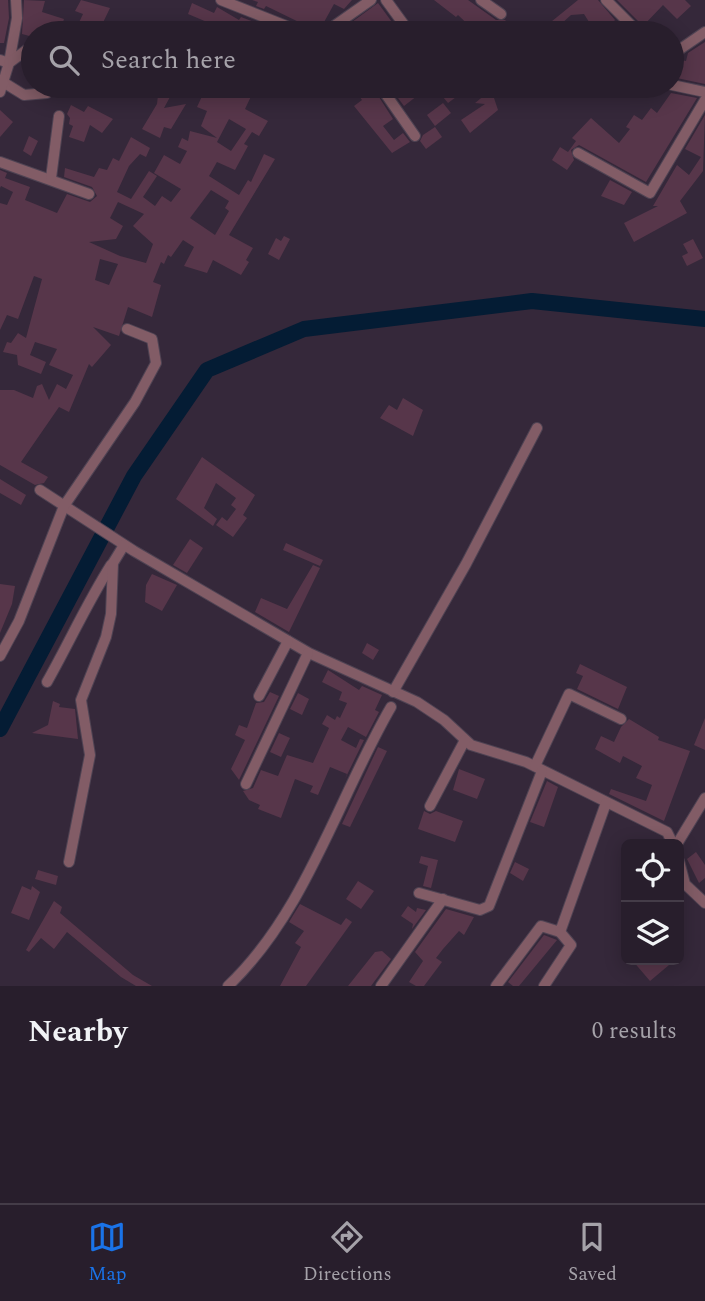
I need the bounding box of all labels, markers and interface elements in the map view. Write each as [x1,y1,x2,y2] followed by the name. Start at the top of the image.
[21,21,684,98] search box
[101,40,236,80] text: Search here
[45,41,83,79] icon: search
[621,839,684,965] map controls
[621,839,684,902] button: locate
[621,902,684,965] button: layers
[28,1009,127,1055] text: Nearby
[592,1014,677,1049] text: 0 results
[88,1218,127,1289] tab: Map
[303,1218,392,1289] tab: Directions
[568,1218,617,1289] tab: Saved

